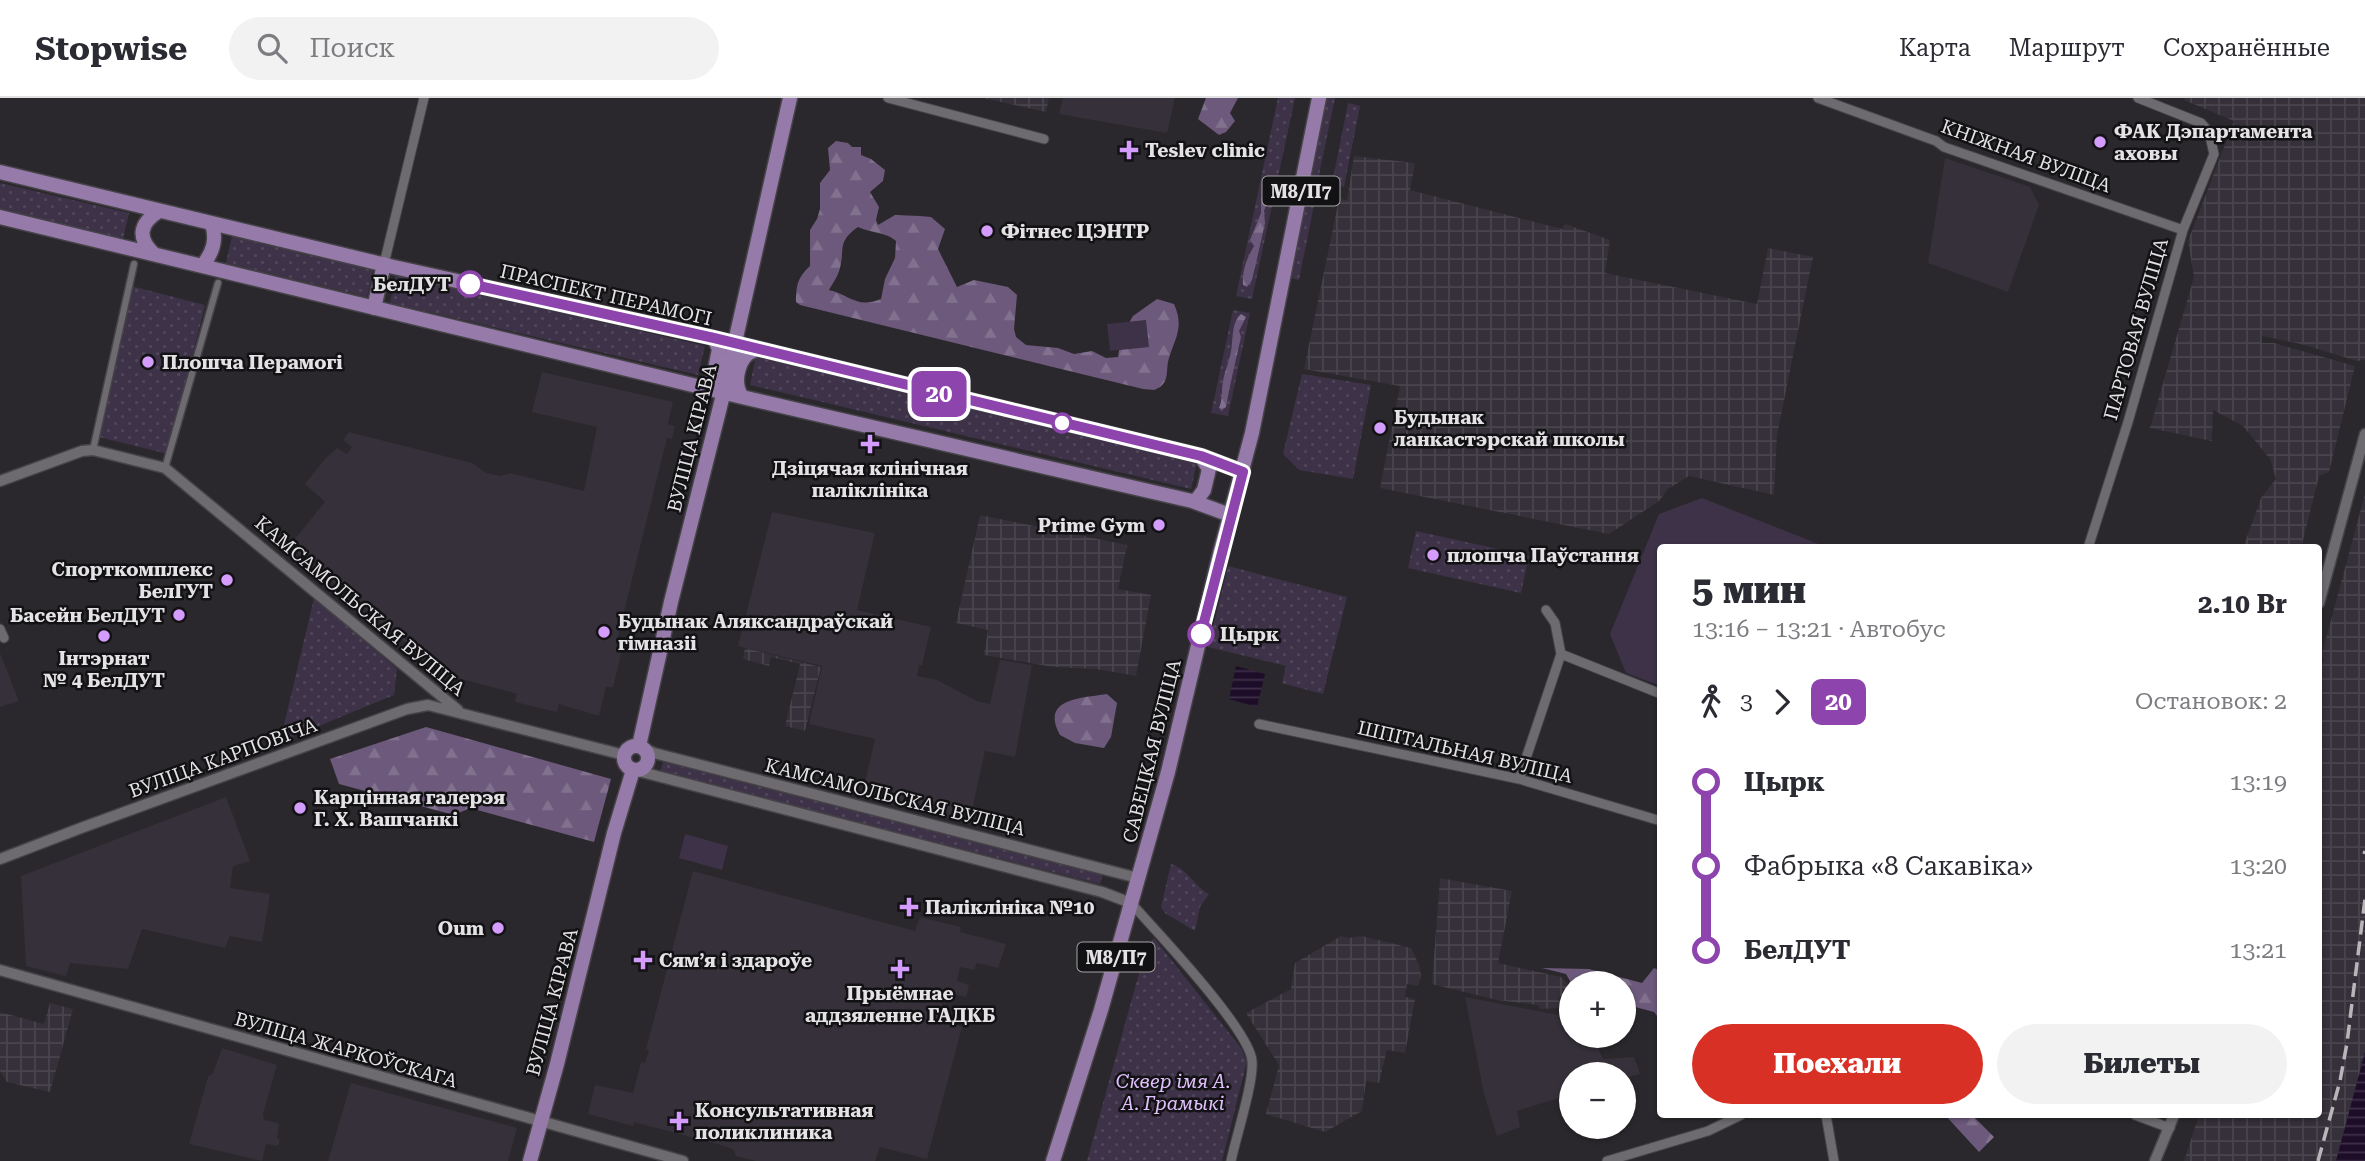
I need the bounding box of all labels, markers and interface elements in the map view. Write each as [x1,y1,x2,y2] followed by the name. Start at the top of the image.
[229,17,719,80] search box
[35,29,187,68] text: Stopwise
[253,29,291,67] icon: search
[309,33,395,63] text: Поиск
[1899,34,1971,62] text: Карта
[2009,34,2125,62] text: Маршрут
[2163,34,2330,62] text: Сохранённые
[1938,115,2115,198] street label: КНІЖНАЯ ВУЛІЦА
[2114,120,2312,165] place label: ФАК Дэпартамента аховы
[2092,134,2108,150] marker: ФАК Дэпартамента аховы
[1145,139,1265,162] place label: Teslev clinic
[1119,140,1139,160] marker: Teslev clinic
[1262,176,1340,206] road number: М8/П7
[1001,220,1149,243] place label: Фітнес ЦЭНТР
[979,223,995,239] marker: Фітнес ЦЭНТР
[2099,235,2173,423] street label: ПАРТОВАЯ ВУЛІЦА
[498,259,714,331] street label: ПРАСПЕКТ ПЕРАМОГІ
[457,271,483,297] marker: БелДУТ
[373,273,451,296] place label: БелДУТ
[162,351,343,374] place label: Плошча Перамогі
[140,354,156,370] marker: Плошча Перамогі
[662,361,722,514] street label: ВУЛІЦА КІРАВА
[908,371,970,417] line badge: 20
[926,380,952,408] text: 20
[1394,406,1625,451] place label: Будынак ланкастэрскай школы
[1052,413,1072,433] unlabelled marker
[1372,420,1388,436] marker: Будынак ланкастэрскай школы
[860,434,880,454] marker: Дзіцячая клінічная паліклініка
[772,457,968,502] place label: Дзіцячая клінічная паліклініка
[250,511,470,701] street label: КАМСАМОЛЬСКАЯ ВУЛІЦА
[1038,514,1146,537] place label: Prime Gym
[1151,517,1167,533] marker: Prime Gym
[1447,544,1639,567] place label: плошча Паўстання
[1425,547,1441,563] marker: плошча Паўстання
[51,558,213,603] place label: Спорткомплекс БелГУТ
[1692,568,1806,612] text: 5 мин
[219,572,235,588] marker: Спорткомплекс БелГУТ
[2198,589,2287,619] text: 2.10 Br
[10,604,165,627] place label: Басейн БелДУТ
[171,607,187,623] marker: Басейн БелДУТ
[618,610,893,655] place label: Будынак Аляксандраўскай гімназіі
[1692,616,1946,643] text: 13:16 – 13:21 · Автобус
[1188,621,1214,647] marker: Цырк
[1220,623,1279,646] place label: Цырк
[596,624,612,640] marker: Будынак Аляксандраўскай гімназіі
[96,628,112,644] marker: Інтэрнат № 4 БелДУТ
[43,647,165,692] place label: Інтэрнат № 4 БелДУТ
[1118,656,1186,845] street label: САВЕЦКАЯ ВУЛІЦА
[1692,683,1730,721] icon: walk
[1763,683,1801,721] icon: forward
[1740,688,1753,715] text: 3
[1825,688,1852,716] text: 20
[2135,688,2287,715] text: Остановок: 2
[126,713,321,803] street label: ВУЛІЦА КАРПОВІЧА
[1355,716,1575,788] street label: ШПІТАЛЬНАЯ ВУЛІЦА
[763,754,1028,841] street label: КАМСАМОЛЬСКАЯ ВУЛІЦА
[1744,767,1825,797] text: Цырк
[2230,769,2287,796] text: 13:19
[314,786,505,831] place label: Карцінная галерэя Г. Х. Вашчанкі
[292,800,308,816] marker: Карцінная галерэя Г. Х. Вашчанкі
[1744,851,2033,881] text: Фабрыка «8 Сакавіка»
[2230,853,2287,880] text: 13:20
[925,896,1095,919] place label: Паліклініка №10
[899,897,919,917] marker: Паліклініка №10
[438,917,485,940] place label: Oum
[490,920,506,936] marker: Oum
[521,925,583,1078] street label: ВУЛІЦА КІРАВА
[1744,935,1851,965] text: БелДУТ
[2230,937,2287,964] text: 13:21
[1078,942,1154,972] road number: М8/П7
[659,949,812,972] place label: Сямʼя і здароўе
[633,950,653,970] marker: Сямʼя і здароўе
[890,959,910,979] marker: Прыёмнае аддзяленне ГАДКБ
[1559,971,1636,1139] map controls
[1559,971,1636,1048] button: +
[805,982,995,1027] place label: Прыёмнае аддзяленне ГАДКБ
[232,1007,461,1093] street label: ВУЛІЦА ЖАРКОЎСКАГА
[1692,1024,1983,1104] button: Поехали
[1997,1024,2287,1104] button: Билеты
[1559,1062,1636,1139] button: −
[1116,1070,1230,1115] park label: Сквер імя А. А. Грамыкі
[695,1099,873,1144] place label: Консультативная поликлиника
[669,1111,689,1131] marker: Консультативная поликлиника

